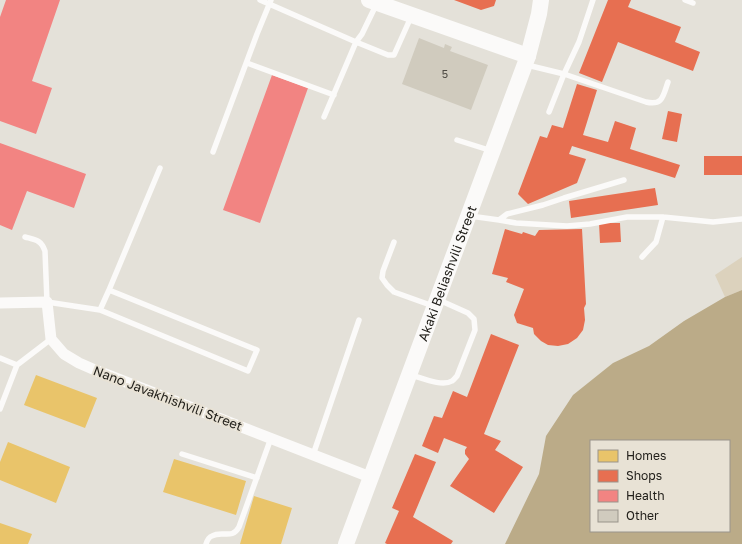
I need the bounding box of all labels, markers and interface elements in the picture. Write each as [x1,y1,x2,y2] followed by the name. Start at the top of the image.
[442,67,448,80] house number: 5
[414,203,480,343] street label: Akaki Beliashvili Street
[91,362,245,434] street label: Nano Javakhishvili Street
[590,440,730,532] legend
[626,448,666,463] text: Homes
[626,468,662,483] text: Shops
[626,488,665,503] text: Health
[626,508,659,523] text: Other

